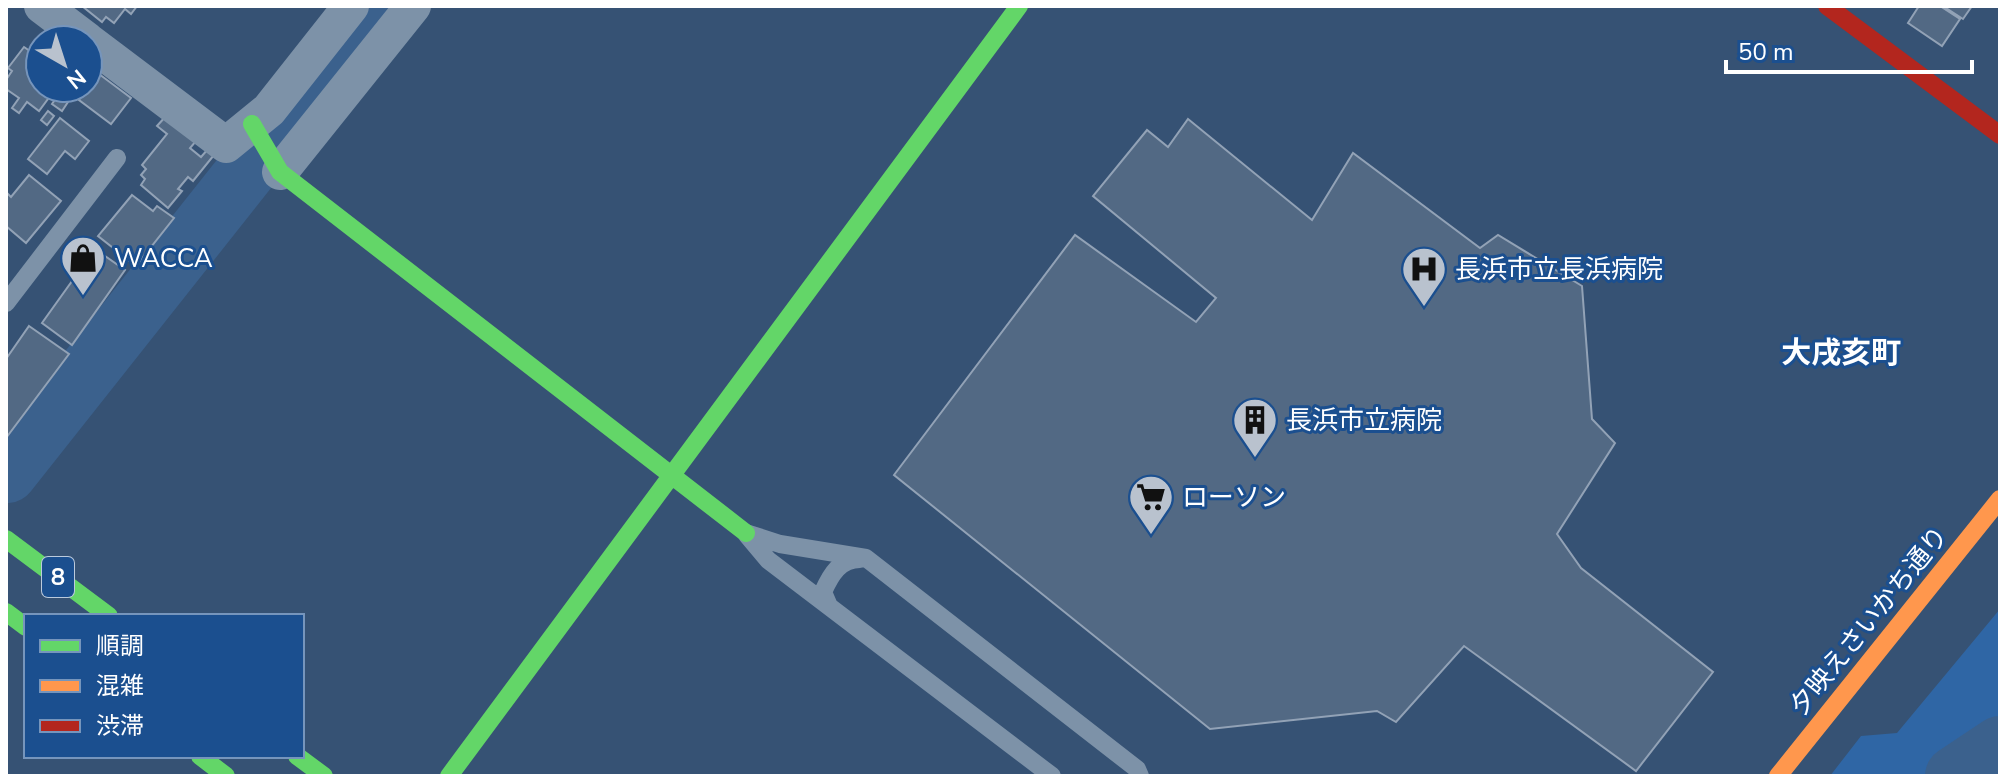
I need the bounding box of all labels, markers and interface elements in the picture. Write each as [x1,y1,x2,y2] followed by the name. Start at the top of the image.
[24,24,104,104] north arrow
[1726,24,1972,74] scale bar
[1738,36,1794,68] text: 50 m
[60,62,92,96] text: N
[59,234,107,297] shop icon: WACCA
[114,241,213,276] place label: WACCA
[1400,245,1448,308] hospital icon: 長浜市立長浜病院
[1455,252,1663,287] place label: 長浜市立長浜病院
[1781,333,1901,374] district label: 大戌亥町
[1231,396,1279,459] building icon: 長浜市立病院
[1286,403,1442,438] place label: 長浜市立病院
[1127,473,1175,536] supermarket icon: ローソン
[1182,480,1286,515] place label: ローソン
[1782,519,1956,723] street label: 夕映えさいかち通り
[42,557,74,597] road number: 8
[24,614,304,758] legend
[96,630,144,662] text: 順調
[96,670,144,702] text: 混雑
[96,710,144,742] text: 渋滞

